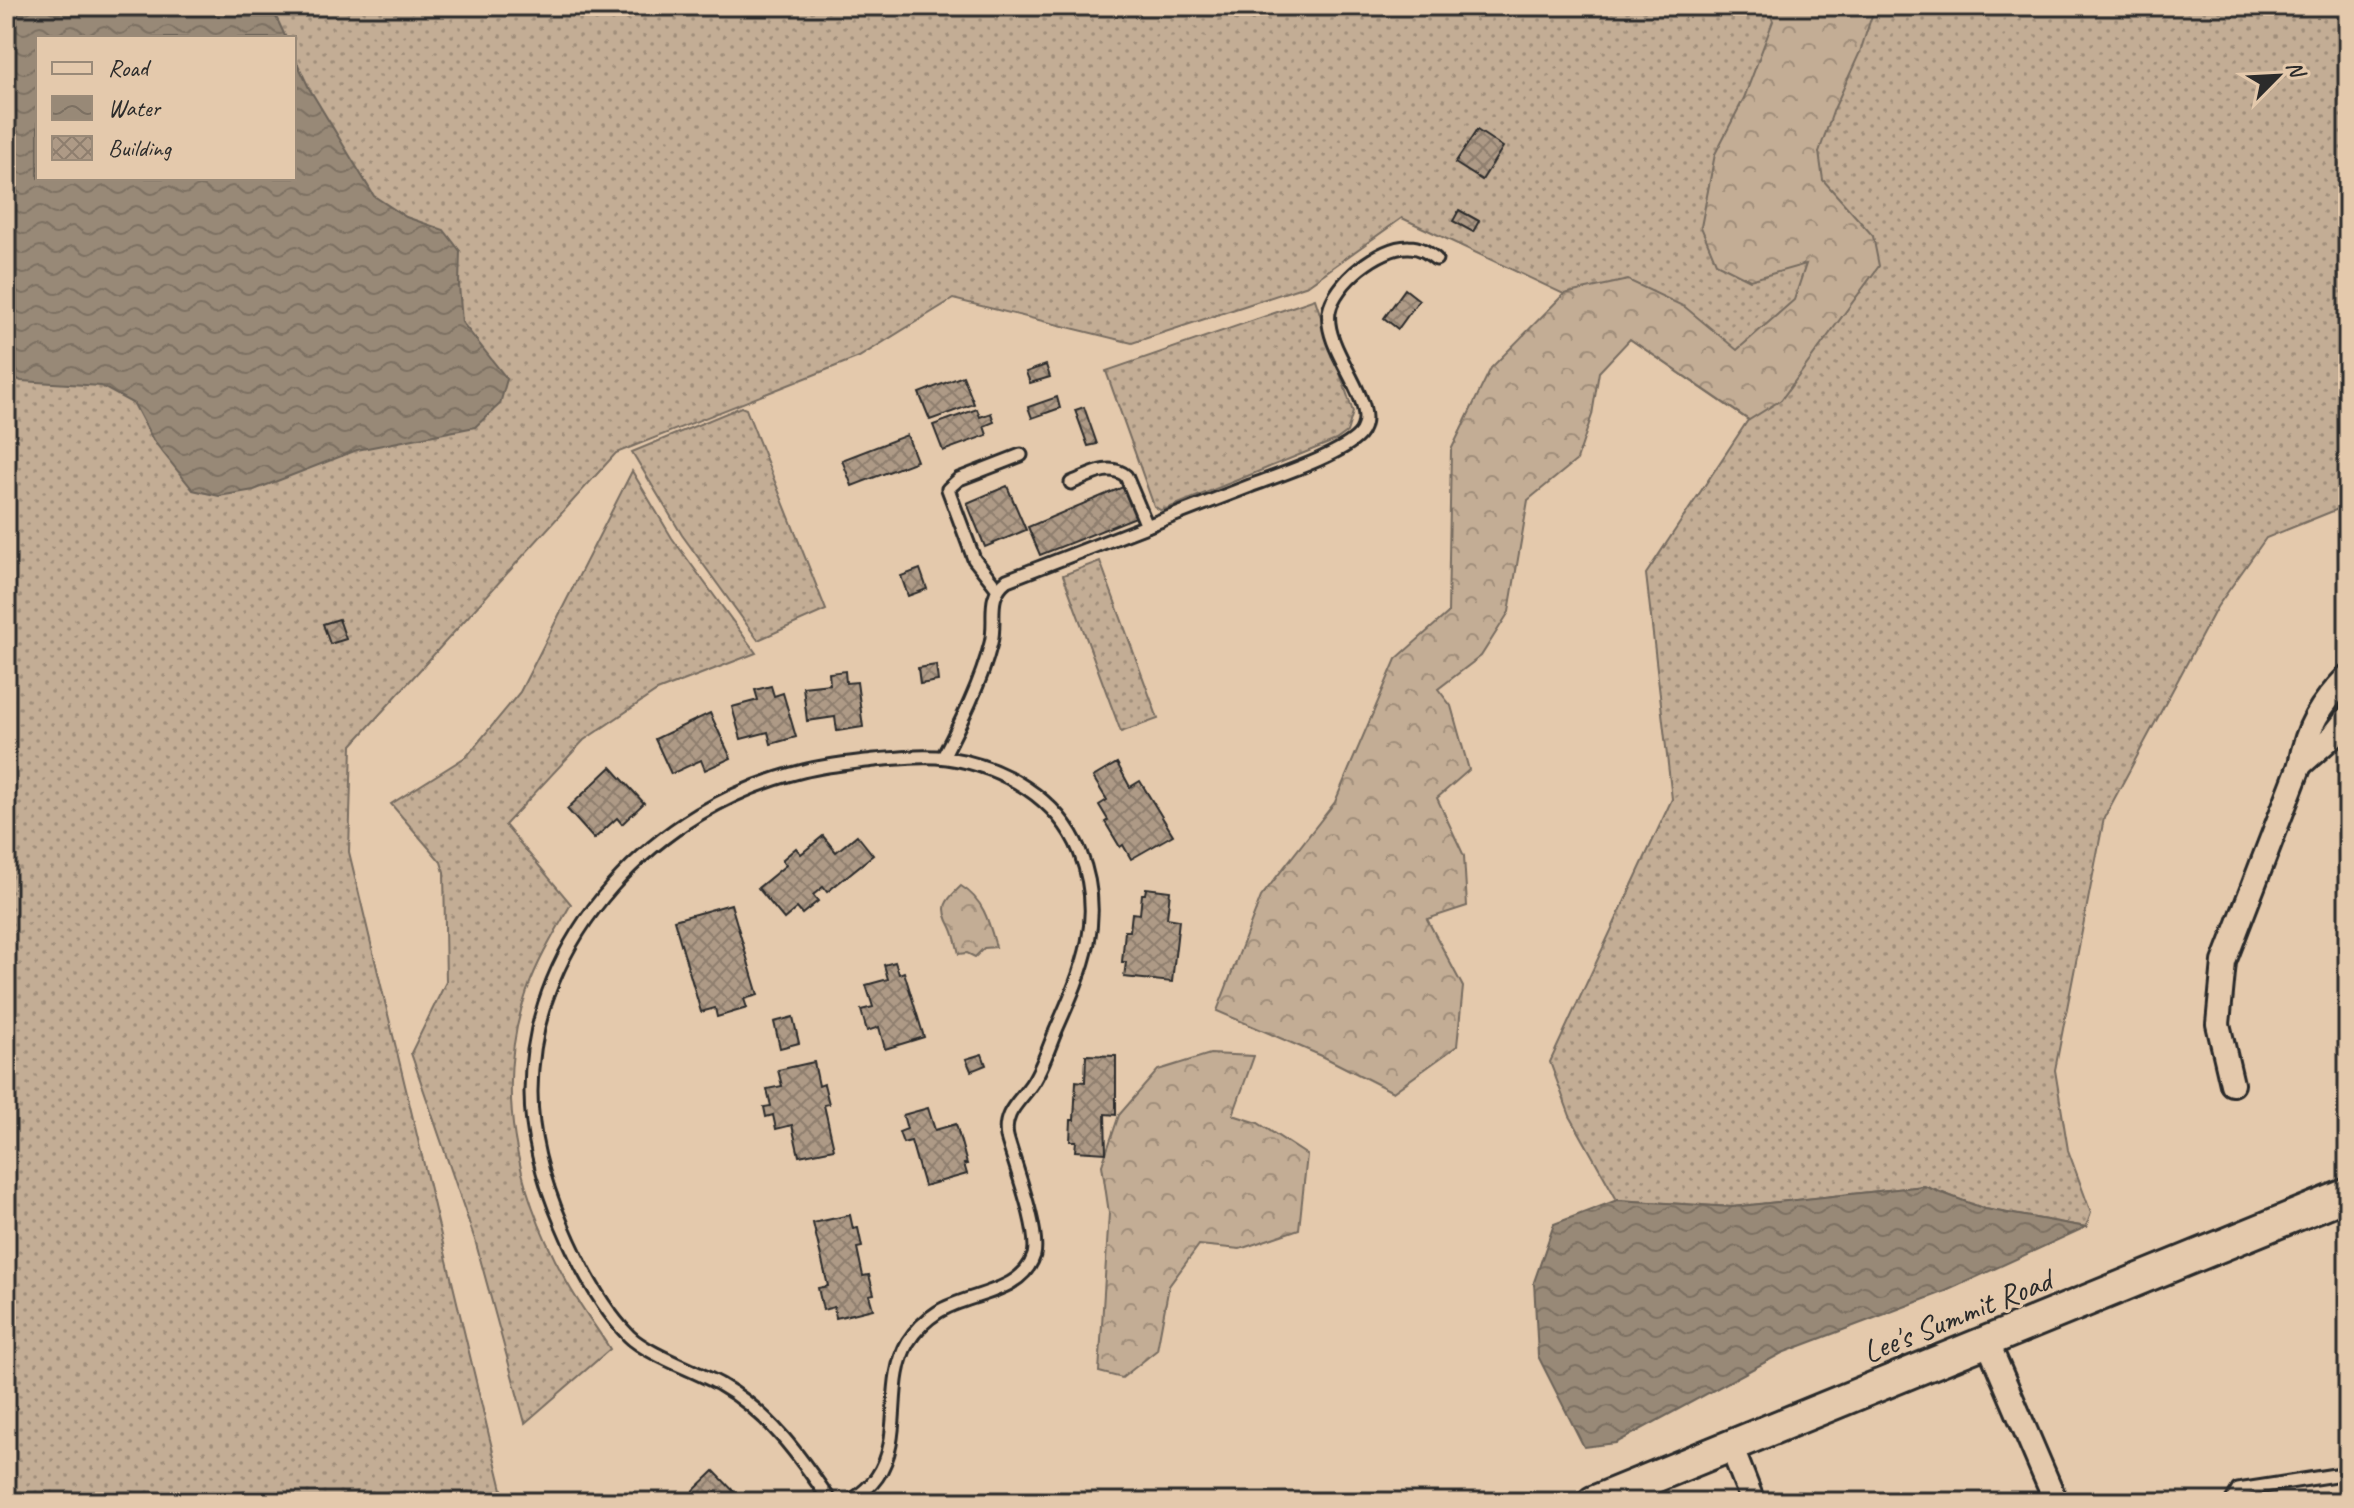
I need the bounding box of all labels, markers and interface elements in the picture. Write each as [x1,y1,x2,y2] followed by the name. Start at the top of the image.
[36,36,296,180] legend
[2238,36,2318,116] north arrow
[108,53,152,83] text: Road
[2280,56,2312,83] text: N
[108,93,163,123] text: Water
[108,133,173,163] text: Building
[1857,1257,2062,1372] street label: Lee's Summit Road

